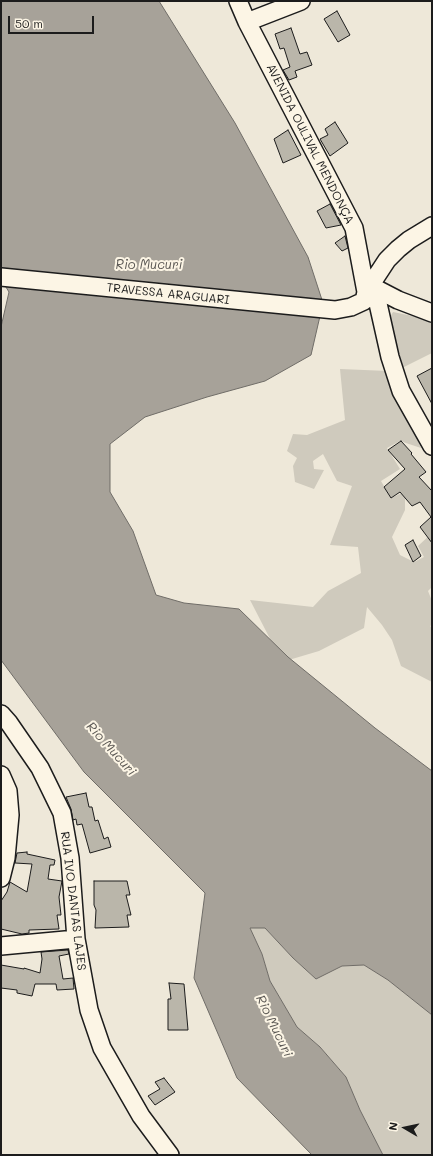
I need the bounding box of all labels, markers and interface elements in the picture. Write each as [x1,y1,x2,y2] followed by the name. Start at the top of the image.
[10,8,96,34] scale bar
[15,15,43,31] text: 50 m
[263,62,357,226] street label: AVENIDA OULIVAL MENDONÇA
[116,257,182,273] water label: Rio Mucuri
[106,280,230,308] street label: TRAVESSA ARAGUARI
[83,719,139,779] water label: Rio Mucuri
[57,831,89,971] street label: RUA IVO DANTAS LAJES
[252,993,296,1059] water label: Rio Mucuri
[385,1108,425,1148] north arrow
[385,1121,401,1131] text: N

